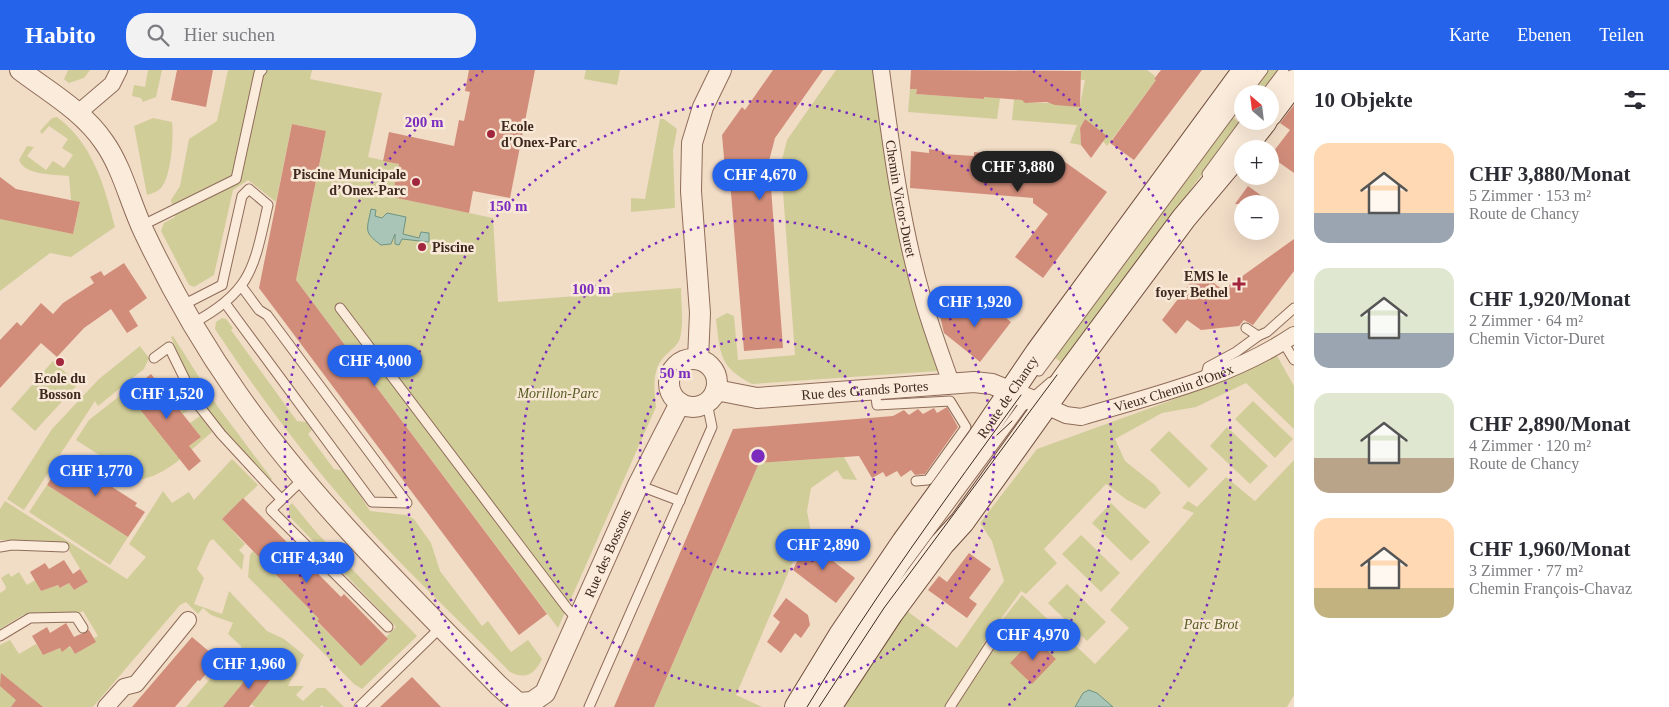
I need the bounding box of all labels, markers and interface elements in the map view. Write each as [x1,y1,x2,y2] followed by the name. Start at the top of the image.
[126,13,476,58] search box
[144,21,172,49] icon: search
[25,22,96,48] text: Habito
[184,24,275,45] text: Hier suchen
[1449,25,1489,45] text: Karte
[1517,25,1571,45] text: Ebenen
[1599,25,1644,45] text: Teilen
[1234,85,1279,130] north arrow
[1234,85,1279,240] map controls
[1621,86,1649,114] icon: filters
[1314,88,1413,112] text: 10 Objekte
[405,114,444,130] text: 200 m
[501,119,577,150] place label: Ecole d'Onex-Parc
[485,128,497,140] marker: Ecole d'Onex-Parc
[883,139,919,259] street label: Chemin Victor-Duret
[1234,140,1279,185] button: +
[961,150,1075,193] pin: CHF 3,880
[703,158,817,201] pin: CHF 4,670
[981,158,1055,175] text: CHF 3,880
[1469,162,1630,186] text: CHF 3,880/Monat
[1354,163,1414,223] icon: home
[723,166,797,183] text: CHF 4,670
[293,167,406,198] place label: Piscine Municipale d’Onex-Parc
[410,176,422,188] marker: Piscine Municipale d’Onex-Parc
[1469,187,1591,204] text: 5 Zimmer · 153 m²
[1234,195,1279,240] button: −
[489,198,528,214] text: 150 m
[1469,205,1579,222] text: Route de Chancy
[432,240,474,255] place label: Piscine
[416,241,428,253] marker: Piscine
[1156,269,1228,300] place label: EMS le foyer Bethel
[1232,277,1246,291] marker: EMS le foyer Bethel
[572,281,611,297] text: 100 m
[918,286,1032,328] pin: CHF 1,920
[1469,287,1630,311] text: CHF 1,920/Monat
[1354,288,1414,348] icon: home
[938,293,1012,310] text: CHF 1,920
[1469,312,1583,329] text: 2 Zimmer · 64 m²
[1469,330,1605,347] text: Chemin Victor-Duret
[318,344,432,387] pin: CHF 4,000
[338,352,412,369] text: CHF 4,000
[974,353,1041,441] street label: Route de Chancy
[54,356,66,368] marker: Ecole du Bosson
[1112,361,1235,414] street label: Vieux Chemin d'Onex
[659,365,691,381] text: 50 m
[34,371,86,402] place label: Ecole du Bosson
[110,378,224,420] pin: CHF 1,520
[801,378,929,402] street label: Rue des Grands Portes
[130,385,204,402] text: CHF 1,520
[516,386,599,401] park label: Morillon-Parc
[1469,412,1630,436] text: CHF 2,890/Monat
[1354,413,1414,473] icon: home
[1469,437,1591,454] text: 4 Zimmer · 120 m²
[749,447,767,465] centre of rings
[39,454,153,497] pin: CHF 1,770
[1469,455,1579,472] text: Route de Chancy
[59,462,133,479] text: CHF 1,770
[581,507,634,600] street label: Rue des Bossons
[766,528,880,571] pin: CHF 2,890
[786,536,860,553] text: CHF 2,890
[1469,537,1630,561] text: CHF 1,960/Monat
[1354,538,1414,598] icon: home
[250,542,364,584] pin: CHF 4,340
[270,549,344,566] text: CHF 4,340
[1469,562,1583,579] text: 3 Zimmer · 77 m²
[1469,580,1632,597] text: Chemin François-Chavaz
[1183,617,1239,632] park label: Parc Brot
[976,618,1090,661] pin: CHF 4,970
[996,626,1070,643] text: CHF 4,970
[192,648,306,690] pin: CHF 1,960
[212,655,286,672] text: CHF 1,960

